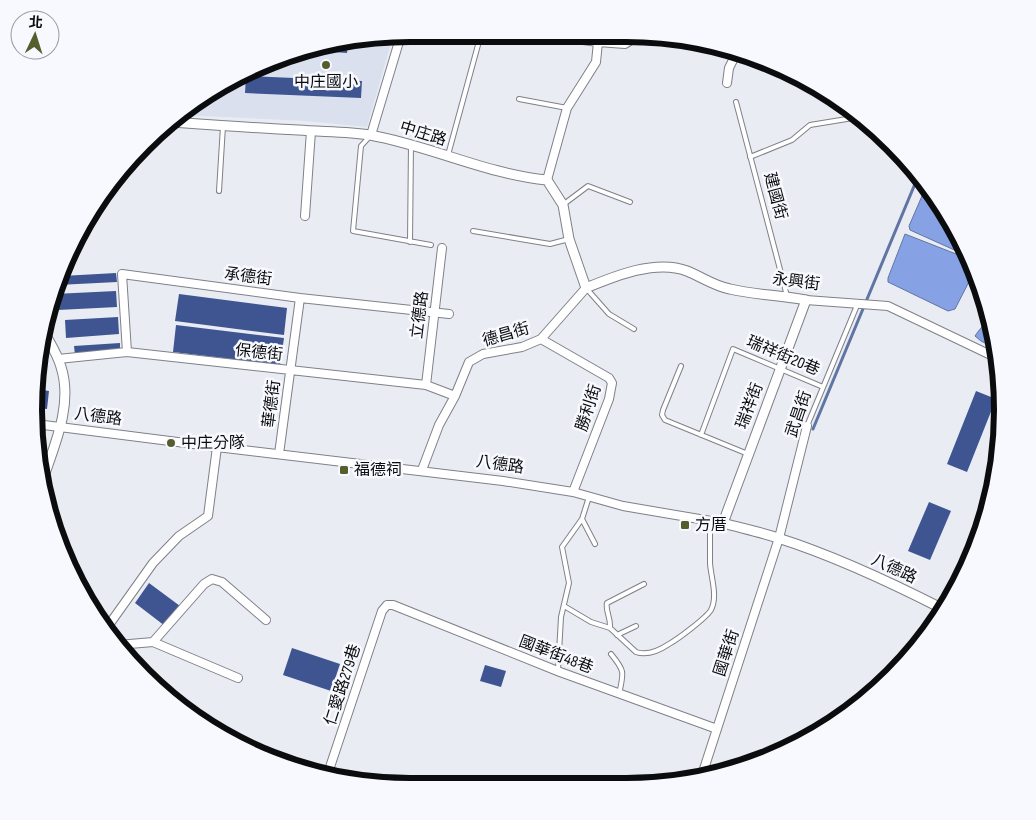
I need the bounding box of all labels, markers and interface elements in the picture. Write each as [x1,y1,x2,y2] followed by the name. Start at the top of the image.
[10,10,60,60] north arrow
[28,14,43,31] text: 北
[320,59,332,71] marker: 中庄國小
[294,73,358,92] place label: 中庄國小
[397,118,449,150] street label: 中庄路
[760,170,790,222] street label: 建國街
[223,265,273,289] street label: 承德街
[771,270,821,294] street label: 永興街
[408,290,432,340] street label: 立德路
[480,319,532,351] street label: 德昌街
[744,332,822,380] street label: 瑞祥街20巷
[234,341,284,365] street label: 保德街
[260,379,284,429] street label: 華德街
[733,380,767,432] street label: 瑞祥街
[573,382,605,434] street label: 勝利街
[782,388,816,440] street label: 武昌街
[73,405,123,429] street label: 八德路
[181,434,245,453] place label: 中庄分隊
[165,437,177,449] marker: 中庄分隊
[475,452,525,478] street label: 八德路
[354,461,402,480] place label: 福德祠
[338,464,350,476] marker: 福德祠
[695,516,727,535] place label: 方厝
[679,519,691,531] marker: 方厝
[868,550,920,588] street label: 八德路
[711,627,743,679] street label: 國華街
[516,632,596,678] street label: 國華街48巷
[321,642,365,728] street label: 仁愛路279巷

